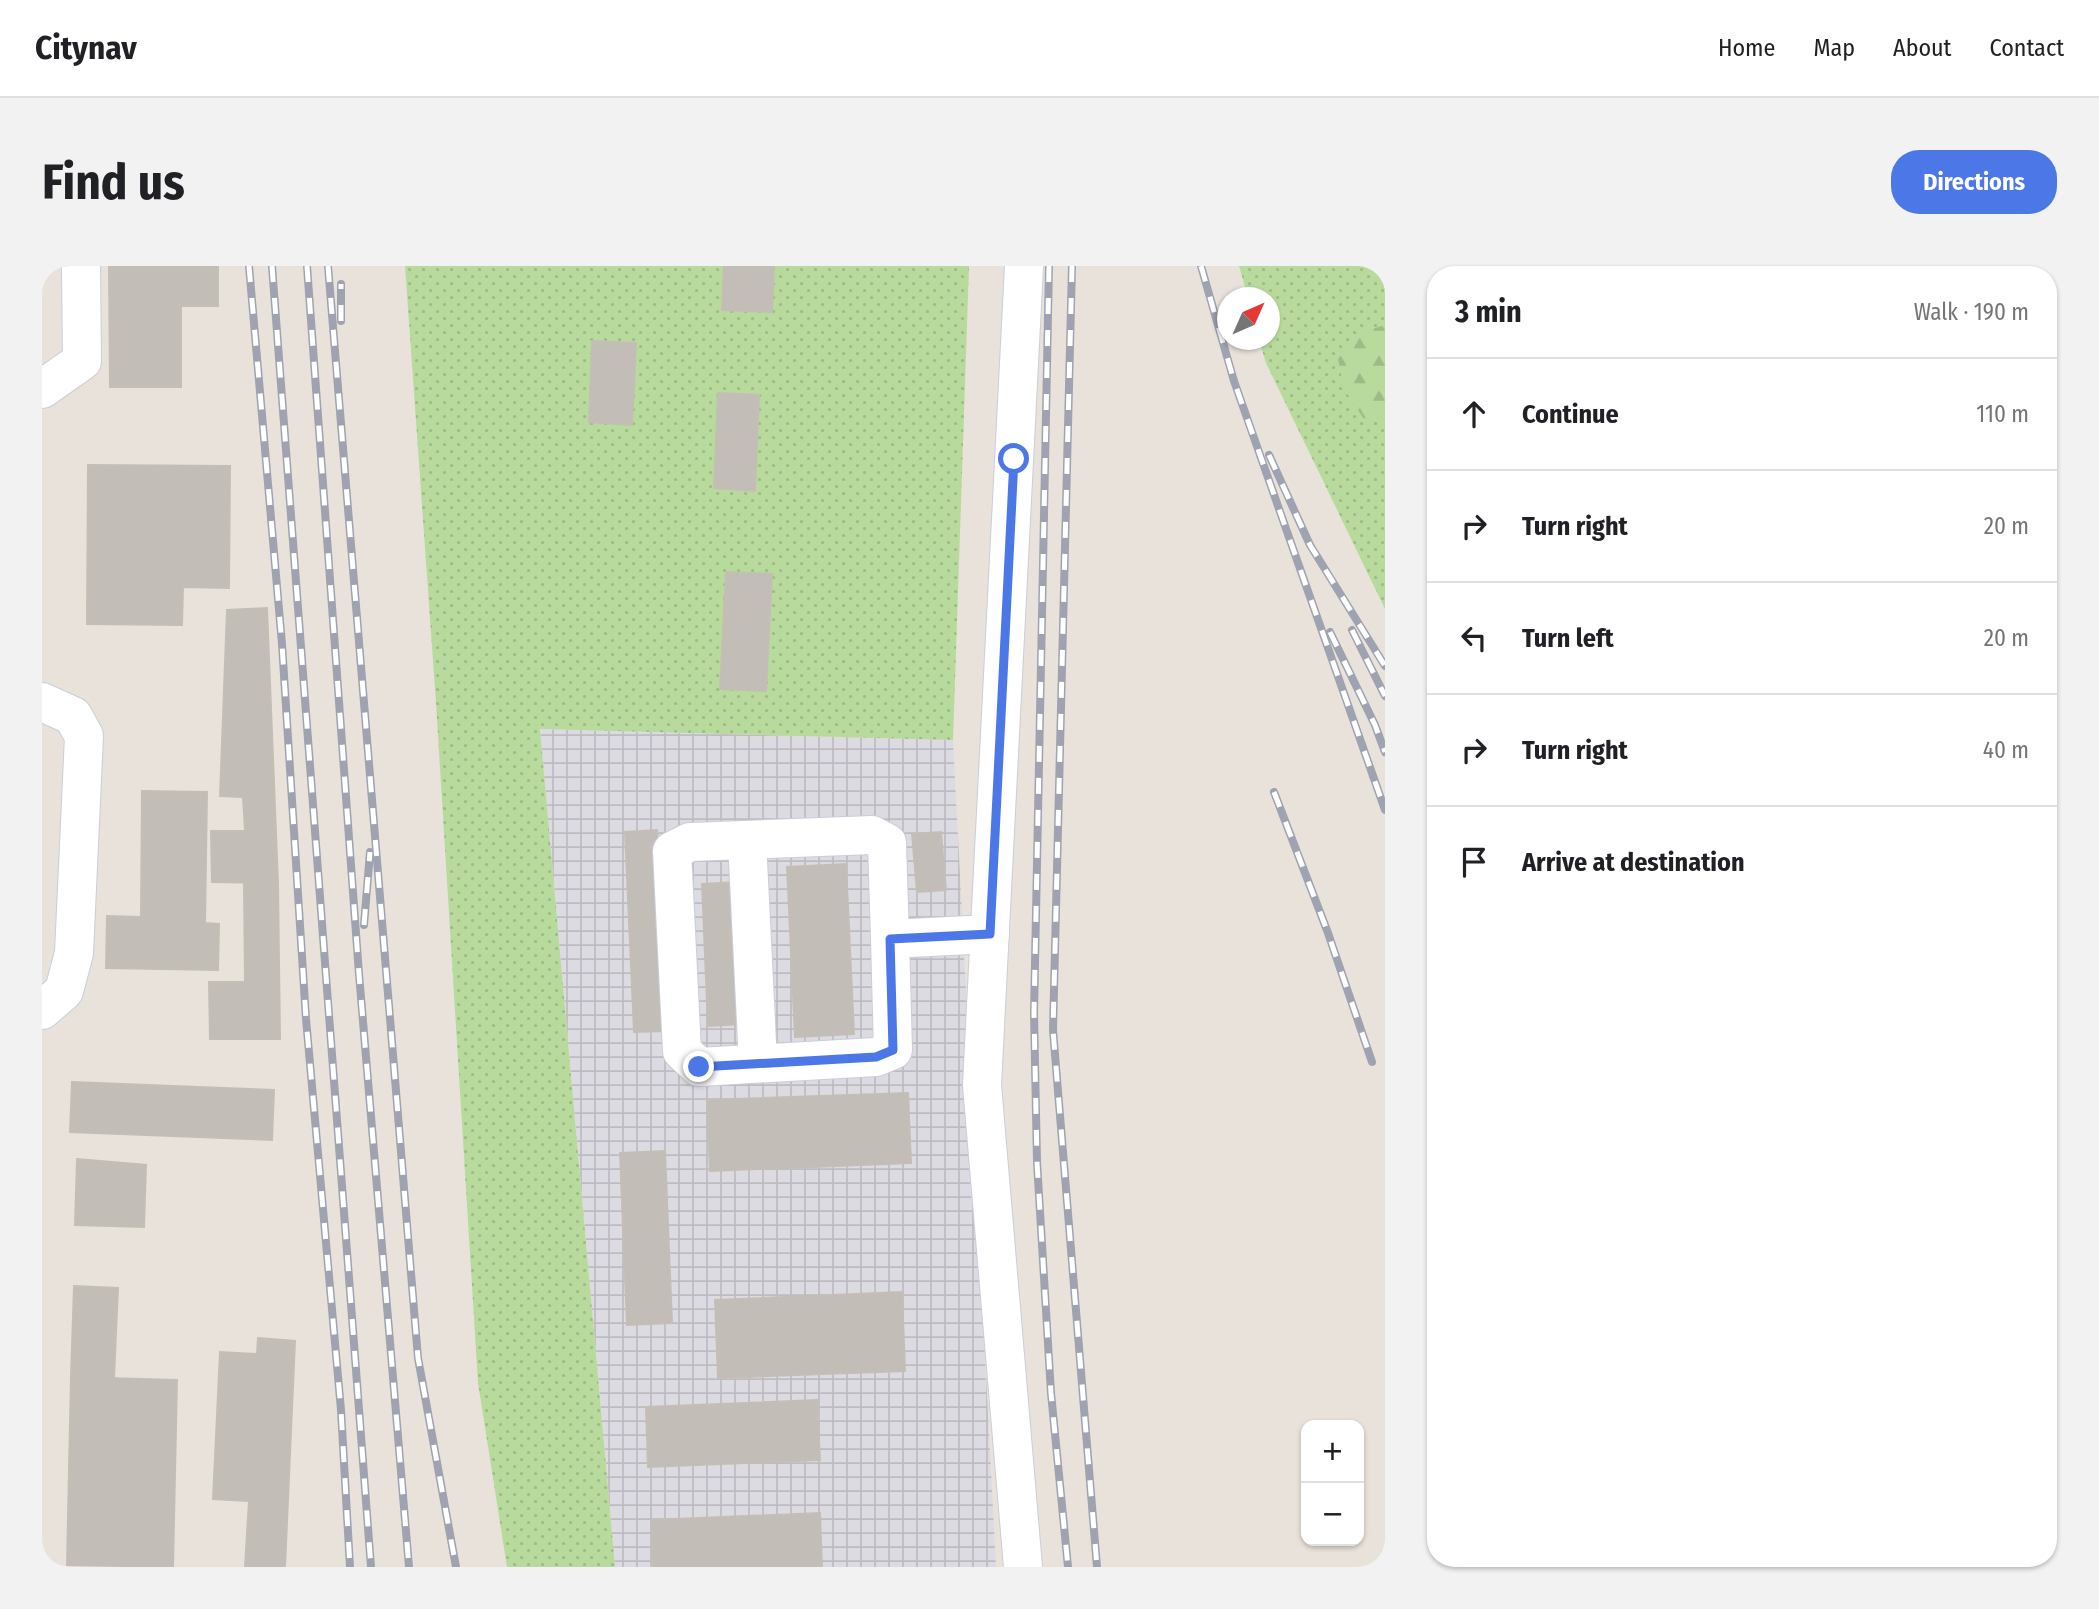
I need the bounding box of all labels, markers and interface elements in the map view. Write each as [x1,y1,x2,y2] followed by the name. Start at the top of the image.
[35,28,137,68] text: Citynav
[1718,34,1775,62] text: Home
[1813,34,1855,62] text: Map
[1893,34,1951,62] text: About
[1989,34,2064,62] text: Contact
[1891,150,2057,214] button: Directions
[42,153,185,212] text: Find us
[1217,287,1280,350] north arrow
[1455,294,1522,330] text: 3 min
[1914,298,2029,326] text: Walk · 190 m
[1455,395,1493,433] icon: ahead
[1522,399,1619,430] text: Continue
[1976,400,2029,428] text: 110 m
[998,443,1029,474] route start
[1455,507,1493,545] icon: right
[1522,511,1628,542] text: Turn right
[1984,512,2029,540] text: 20 m
[1455,619,1493,657] icon: left
[1522,623,1614,654] text: Turn left
[1984,624,2029,652] text: 20 m
[1455,731,1493,769] icon: right
[1522,735,1628,766] text: Turn right
[1983,736,2029,764] text: 40 m
[1455,843,1493,881] icon: arrive
[1522,847,1745,878] text: Arrive at destination
[683,1051,714,1082] route end
[1301,1420,1364,1546] map controls
[1301,1420,1364,1483] button: +
[1301,1483,1364,1546] button: −

